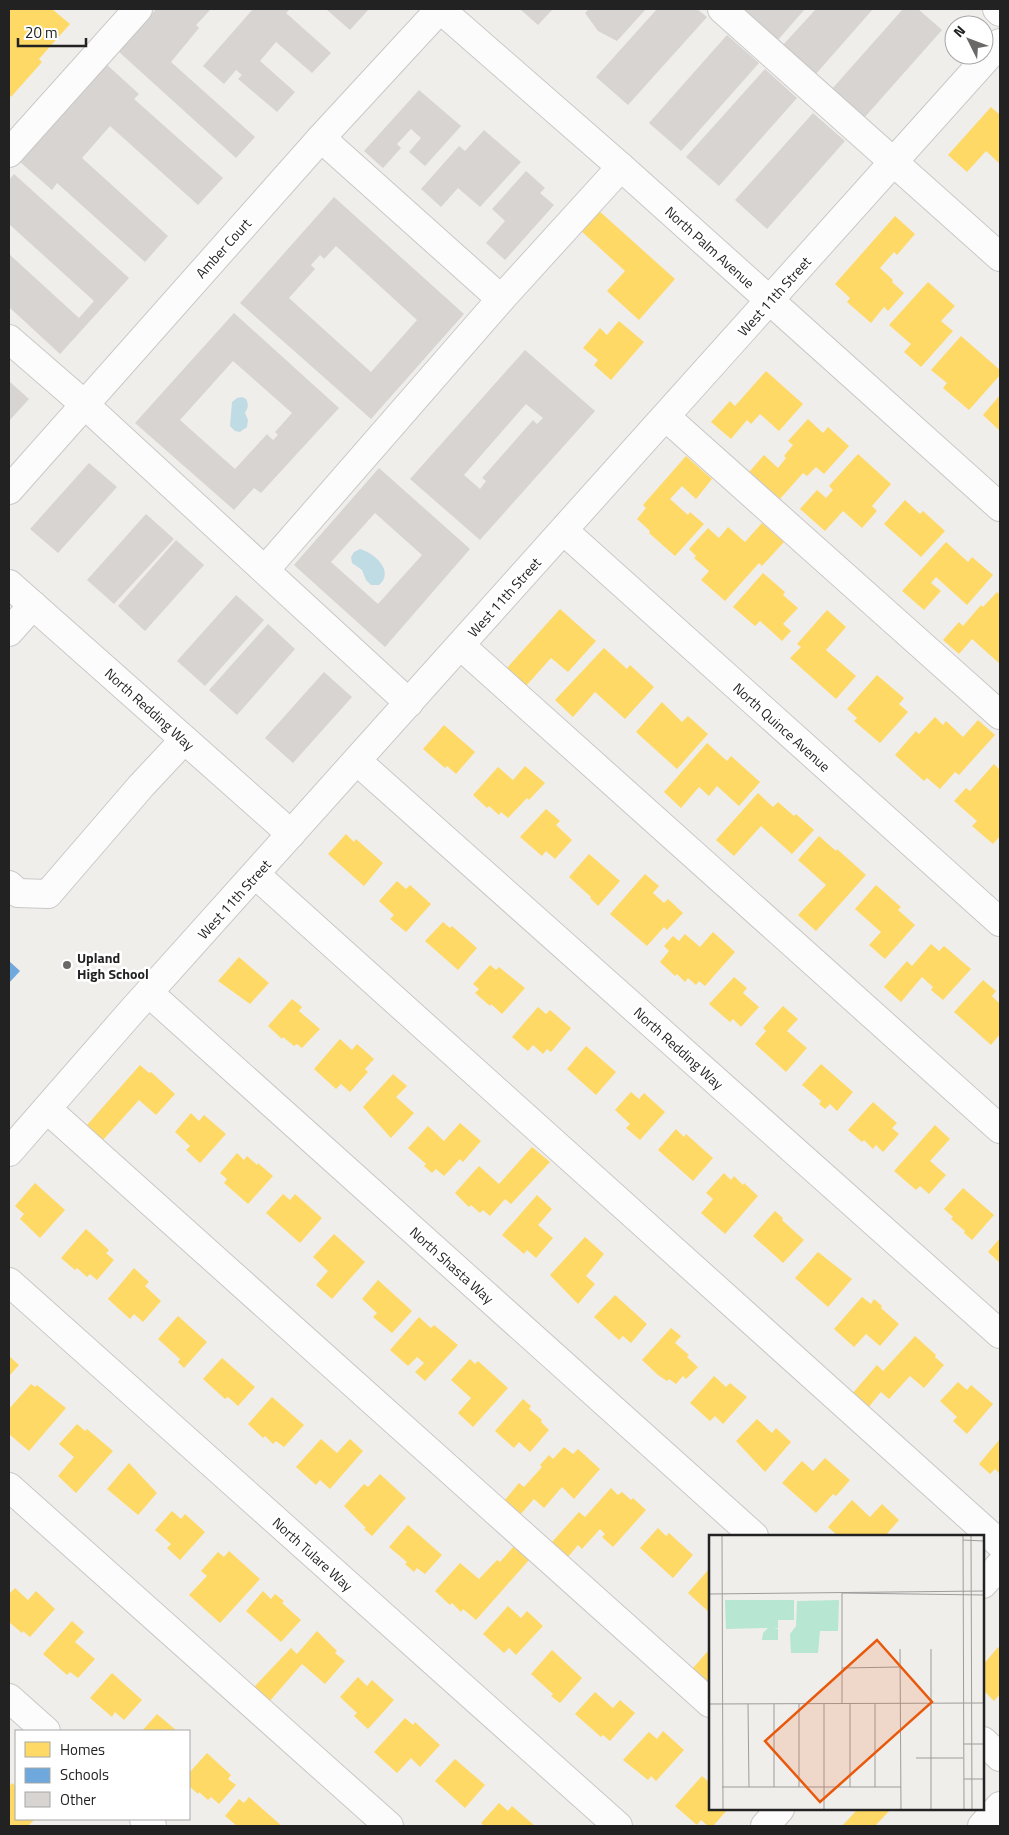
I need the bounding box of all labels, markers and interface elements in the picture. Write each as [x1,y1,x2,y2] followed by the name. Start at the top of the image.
[18,15,85,47] scale bar
[944,15,994,65] north arrow
[948,20,970,42] text: N
[25,21,58,44] text: 20 m
[661,201,759,293] street label: North Palm Avenue
[190,213,256,283] street label: Amber Court
[732,251,816,341] street label: West 11th Street
[462,552,546,642] street label: West 11th Street
[101,663,200,755] street label: North Redding Way
[729,678,835,776] street label: North Quince Avenue
[192,854,276,944] street label: West 11th Street
[77,947,149,984] place label: Upland High School
[61,959,73,971] marker: Upland High School
[630,1002,729,1094] street label: North Redding Way
[405,1222,499,1309] street label: North Shasta Way
[268,1512,358,1596] street label: North Tulare Way
[709,1535,984,1810] inset map
[15,1730,190,1820] legend
[60,1738,105,1761] text: Homes
[60,1763,109,1786] text: Schools
[60,1788,96,1811] text: Other

